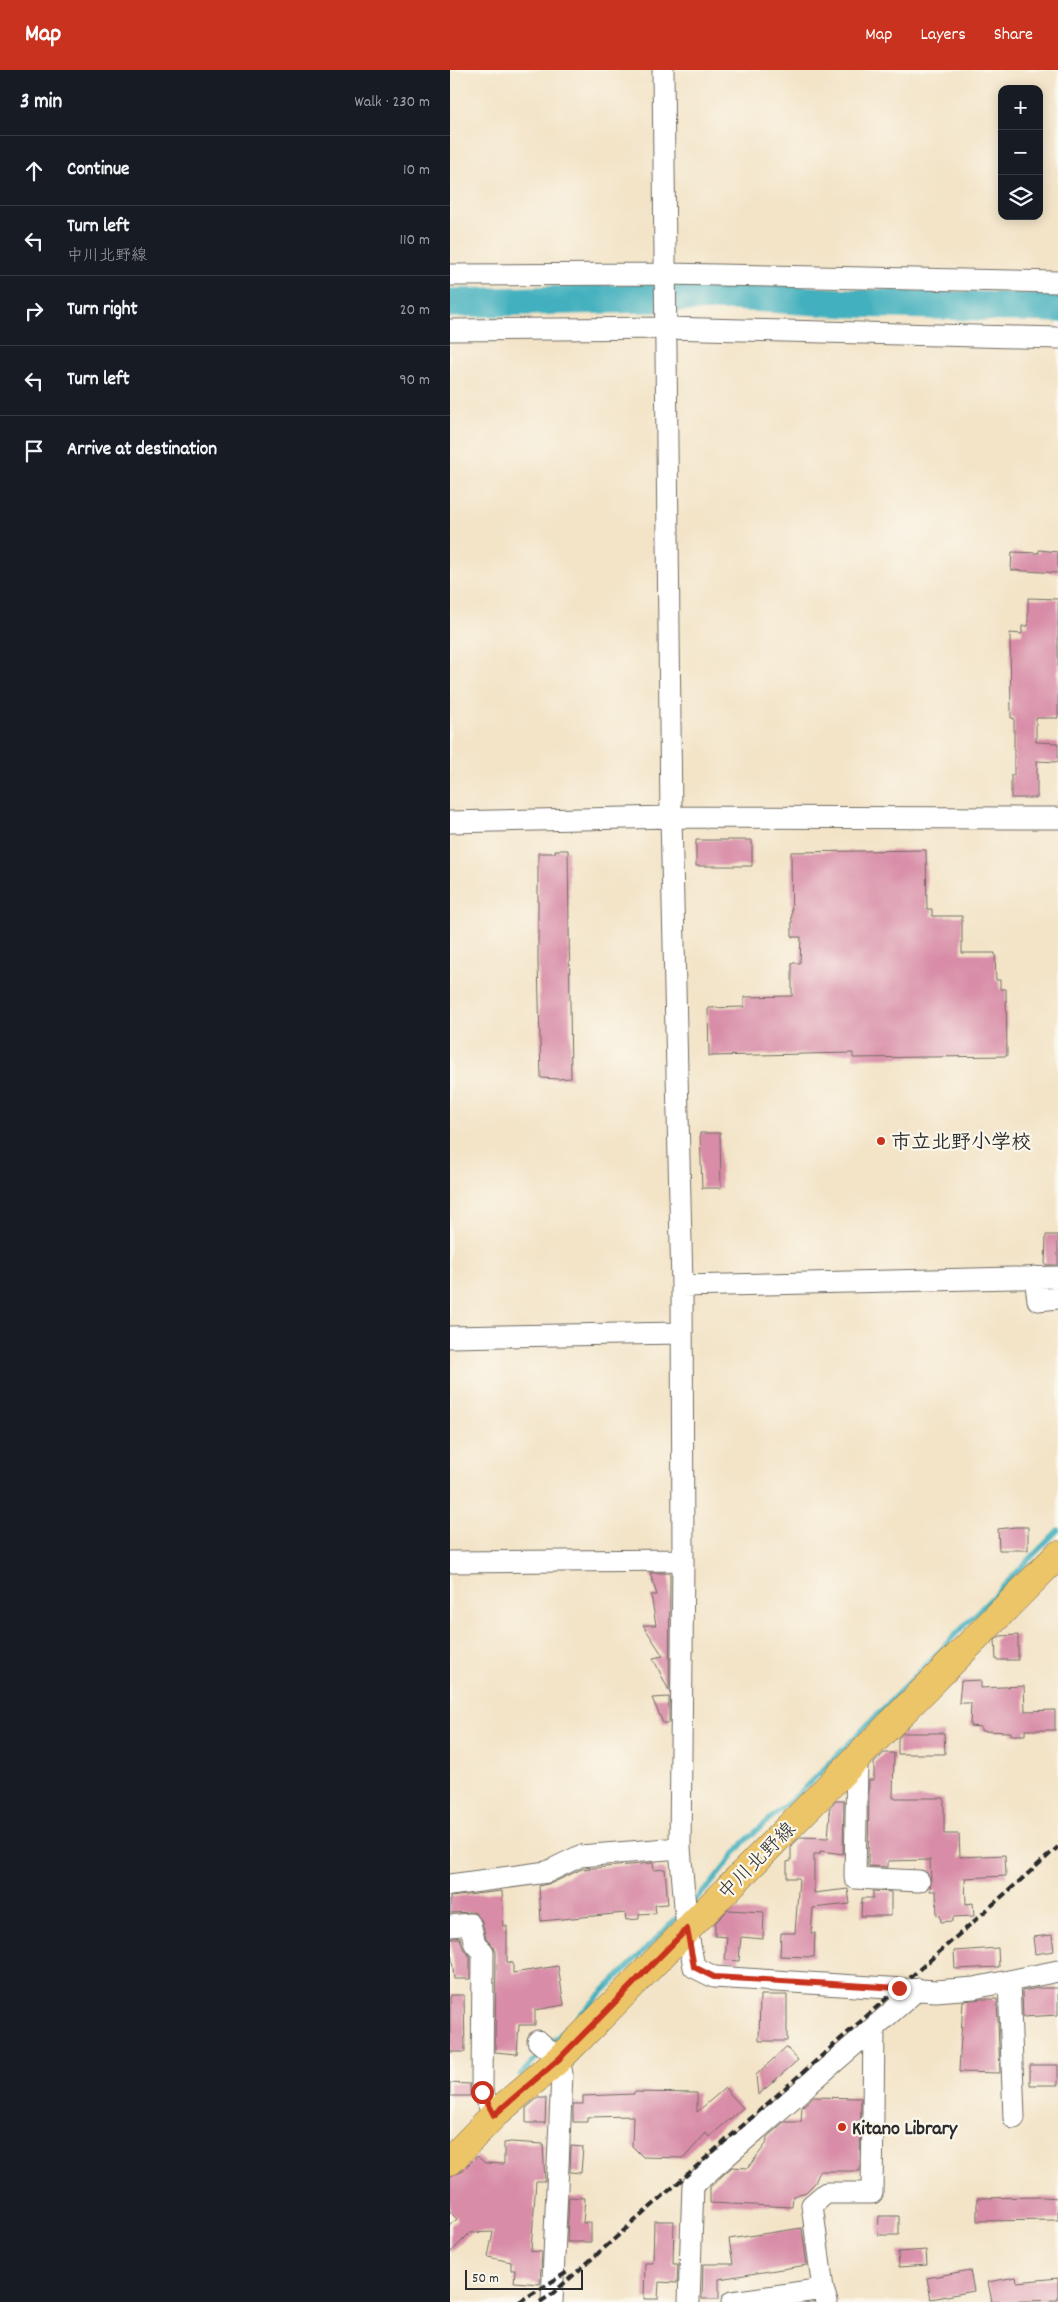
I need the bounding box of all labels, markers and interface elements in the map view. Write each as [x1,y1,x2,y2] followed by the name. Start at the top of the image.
[25,18,61,52] text: Map
[865,23,892,48] text: Map
[920,23,966,48] text: Layers
[994,23,1033,48] text: Share
[998,85,1043,220] map controls
[998,85,1043,130] button: +
[20,88,62,118] text: 3 min
[354,91,430,114] text: Walk · 230 m
[998,130,1043,175] button: −
[20,157,48,185] icon: ahead
[67,157,129,184] text: Continue
[403,159,430,182] text: 10 m
[998,175,1043,220] button: layers
[67,214,130,241] text: Turn left
[20,227,48,255] icon: left
[400,229,430,252] text: 110 m
[67,245,147,268] text: 中川北野線
[20,297,48,325] icon: right
[67,297,138,324] text: Turn right
[400,299,430,322] text: 20 m
[20,367,48,395] icon: left
[67,367,130,394] text: Turn left
[399,369,430,392] text: 90 m
[20,437,48,465] icon: arrive
[67,437,217,464] text: Arrive at destination
[891,1130,1031,1158] place label: 市立北野小学校
[875,1135,887,1147] marker: 市立北野小学校
[713,1817,803,1907] street label: 中川北野線
[888,1977,911,2000] route end
[471,2081,494,2104] route start
[852,2116,958,2144] place label: Kitano Library
[836,2121,848,2133] marker: Kitano Library
[465,2267,582,2290] scale bar
[472,2269,499,2289] text: 50 m

